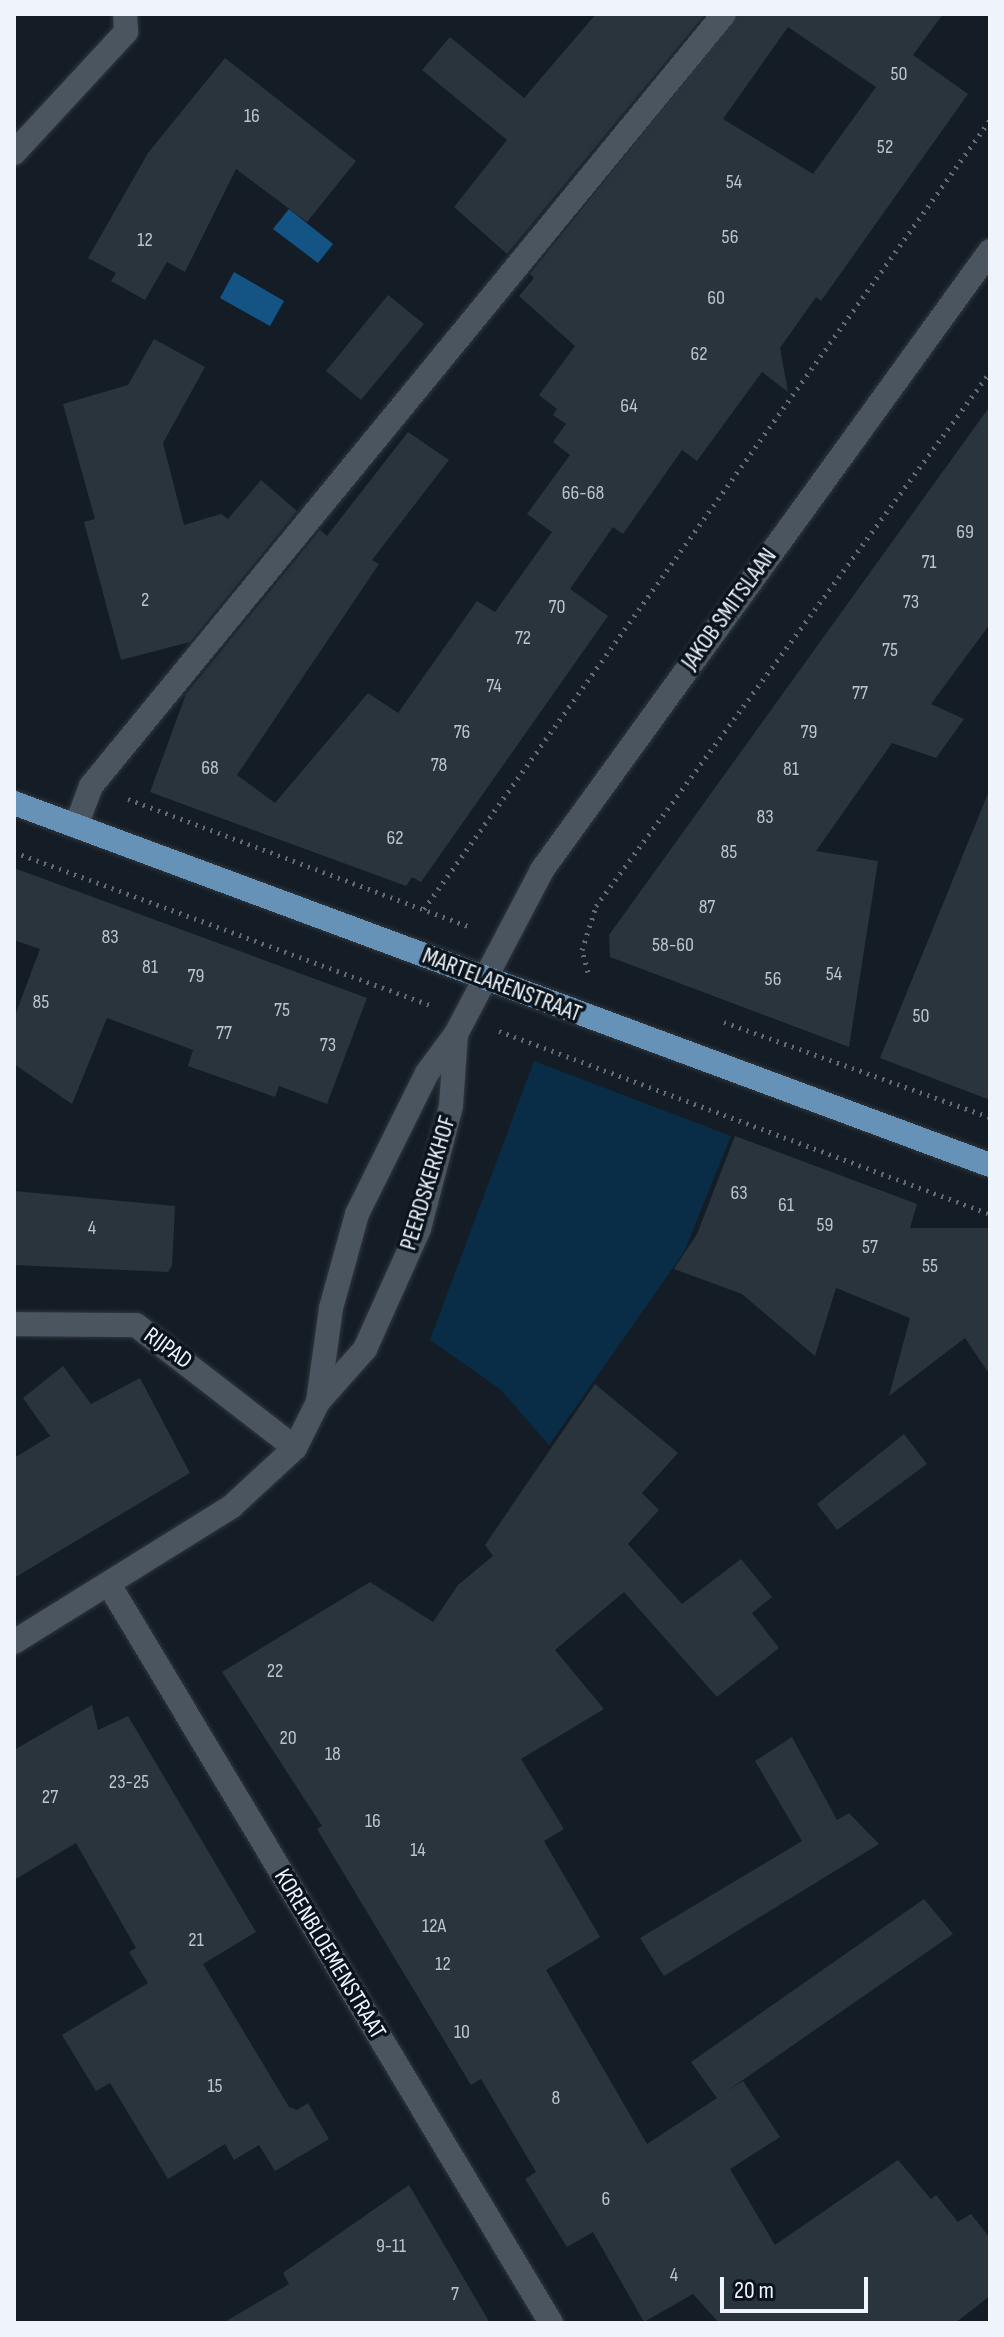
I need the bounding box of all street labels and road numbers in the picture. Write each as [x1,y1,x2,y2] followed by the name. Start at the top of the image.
[675,542,783,676] street label: JAKOB SMITSLAAN
[418,941,586,1029] street label: MARTELARENSTRAAT
[394,1112,462,1254] street label: PEERDSKERKHOF
[138,1321,198,1375] street label: RIJPAD
[268,1864,392,2044] street label: KORENBLOEMENSTRAAT

